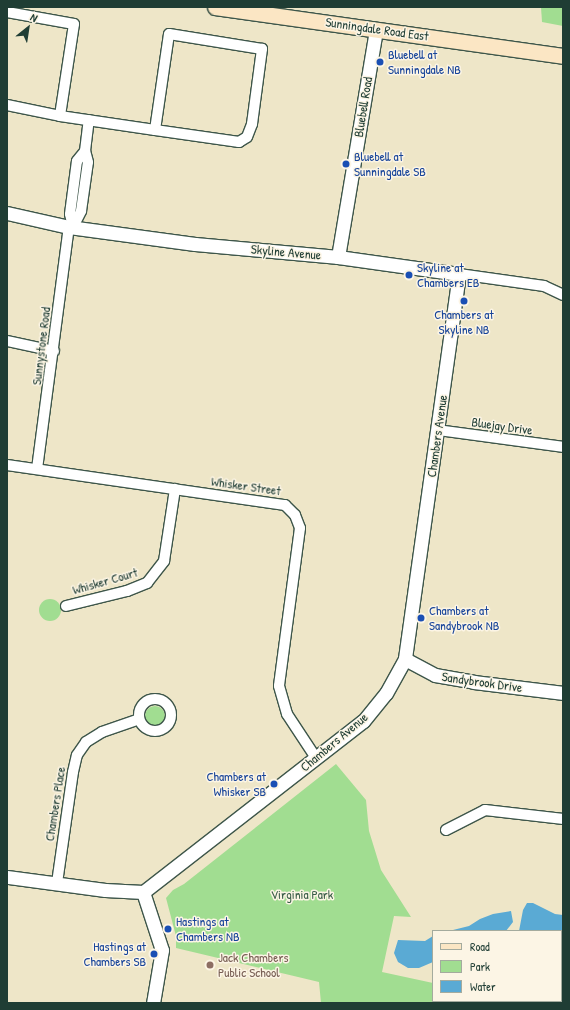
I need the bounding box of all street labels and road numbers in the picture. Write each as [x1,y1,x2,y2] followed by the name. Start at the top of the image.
[324,14,430,44] street label: Sunningdale Road East
[351,76,375,138] street label: Bluebell Road
[250,241,322,263] street label: Skyline Avenue
[28,306,54,386] street label: Sunnystone Road
[423,394,451,478] street label: Chambers Avenue
[470,414,534,438] street label: Bluejay Drive
[210,473,282,499] street label: Whisker Street
[71,564,139,598] street label: Whisker Court
[441,669,523,695] street label: Sandybrook Drive
[297,709,371,775] street label: Chambers Avenue
[41,766,69,842] street label: Chambers Place

